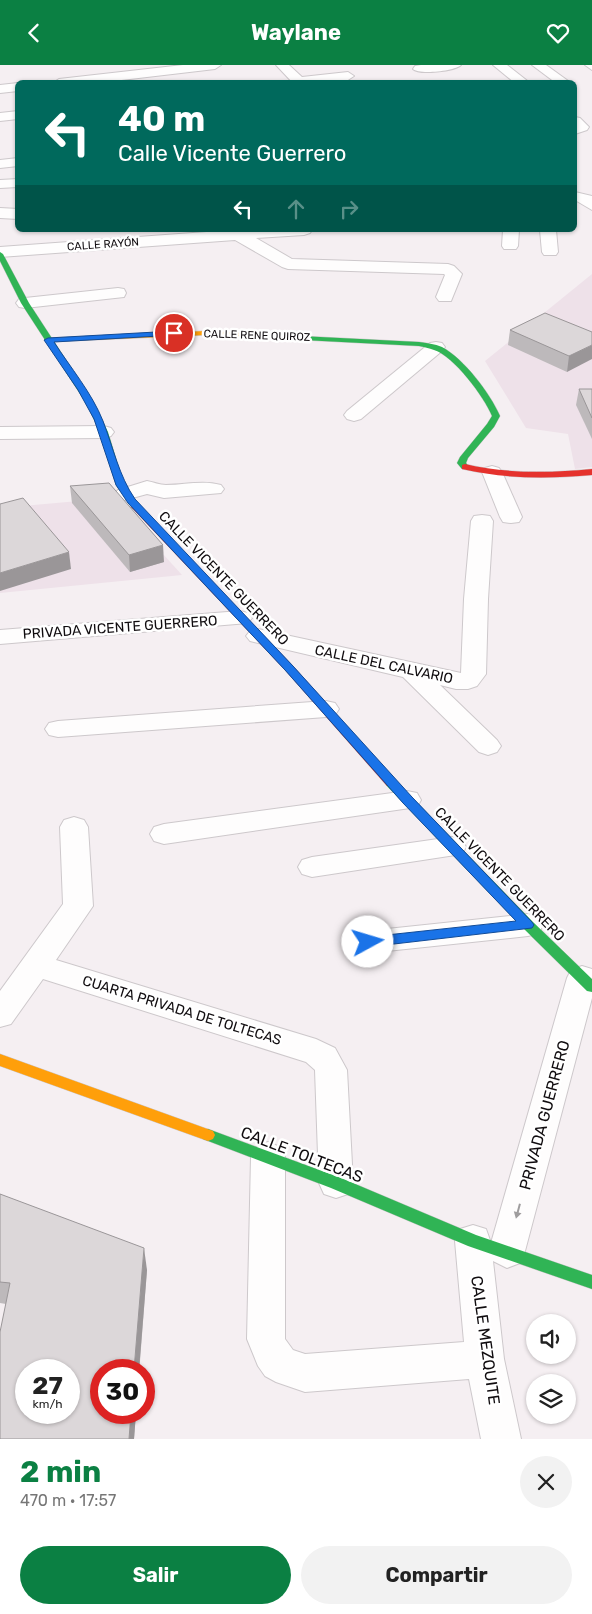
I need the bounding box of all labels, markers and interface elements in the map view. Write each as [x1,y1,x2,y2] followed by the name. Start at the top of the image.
[20,19,48,47] icon: back
[251,19,341,46] text: Waylane
[544,19,572,47] icon: heart
[118,98,205,140] text: 40 m
[35,100,100,165] icon: left
[118,140,346,167] text: Calle Vicente Guerrero
[229,195,257,223] icon: left
[282,195,310,223] icon: ahead
[335,195,363,223] icon: right
[67,236,139,253] street label: CALLE RAYÓN
[153,312,195,354] pin
[160,319,188,347] icon: arrive
[203,327,311,344] street label: CALLE RENE QUIROZ
[155,508,292,649] street label: CALLE VICENTE GUERRERO
[22,612,218,643] street label: PRIVADA VICENTE GUERRERO
[313,642,455,687] street label: CALLE DEL CALVARIO
[431,804,568,945] street label: CALLE VICENTE GUERRERO
[341,915,393,967] position arrow
[80,972,284,1049] street label: CUARTA PRIVADA DE TOLTECAS
[515,1038,574,1192] street label: PRIVADA GUERRERO
[238,1122,366,1187] street label: CALLE TOLTECAS
[513,1204,521,1219] one-way arrow
[467,1274,504,1406] street label: CALLE MEZQUITE
[526,1314,576,1424] map controls
[526,1314,576,1364] button: sound
[90,1359,155,1424] speed limit sign: 30
[32,1371,63,1400] text: 27
[526,1374,576,1424] button: layers
[33,1397,62,1411] text: km/h
[20,1454,101,1490] text: 2 min
[520,1456,572,1508] button: close
[20,1491,116,1510] text: 470 m · 17:57
[20,1546,291,1604] button: Salir
[301,1546,572,1604] button: Compartir

